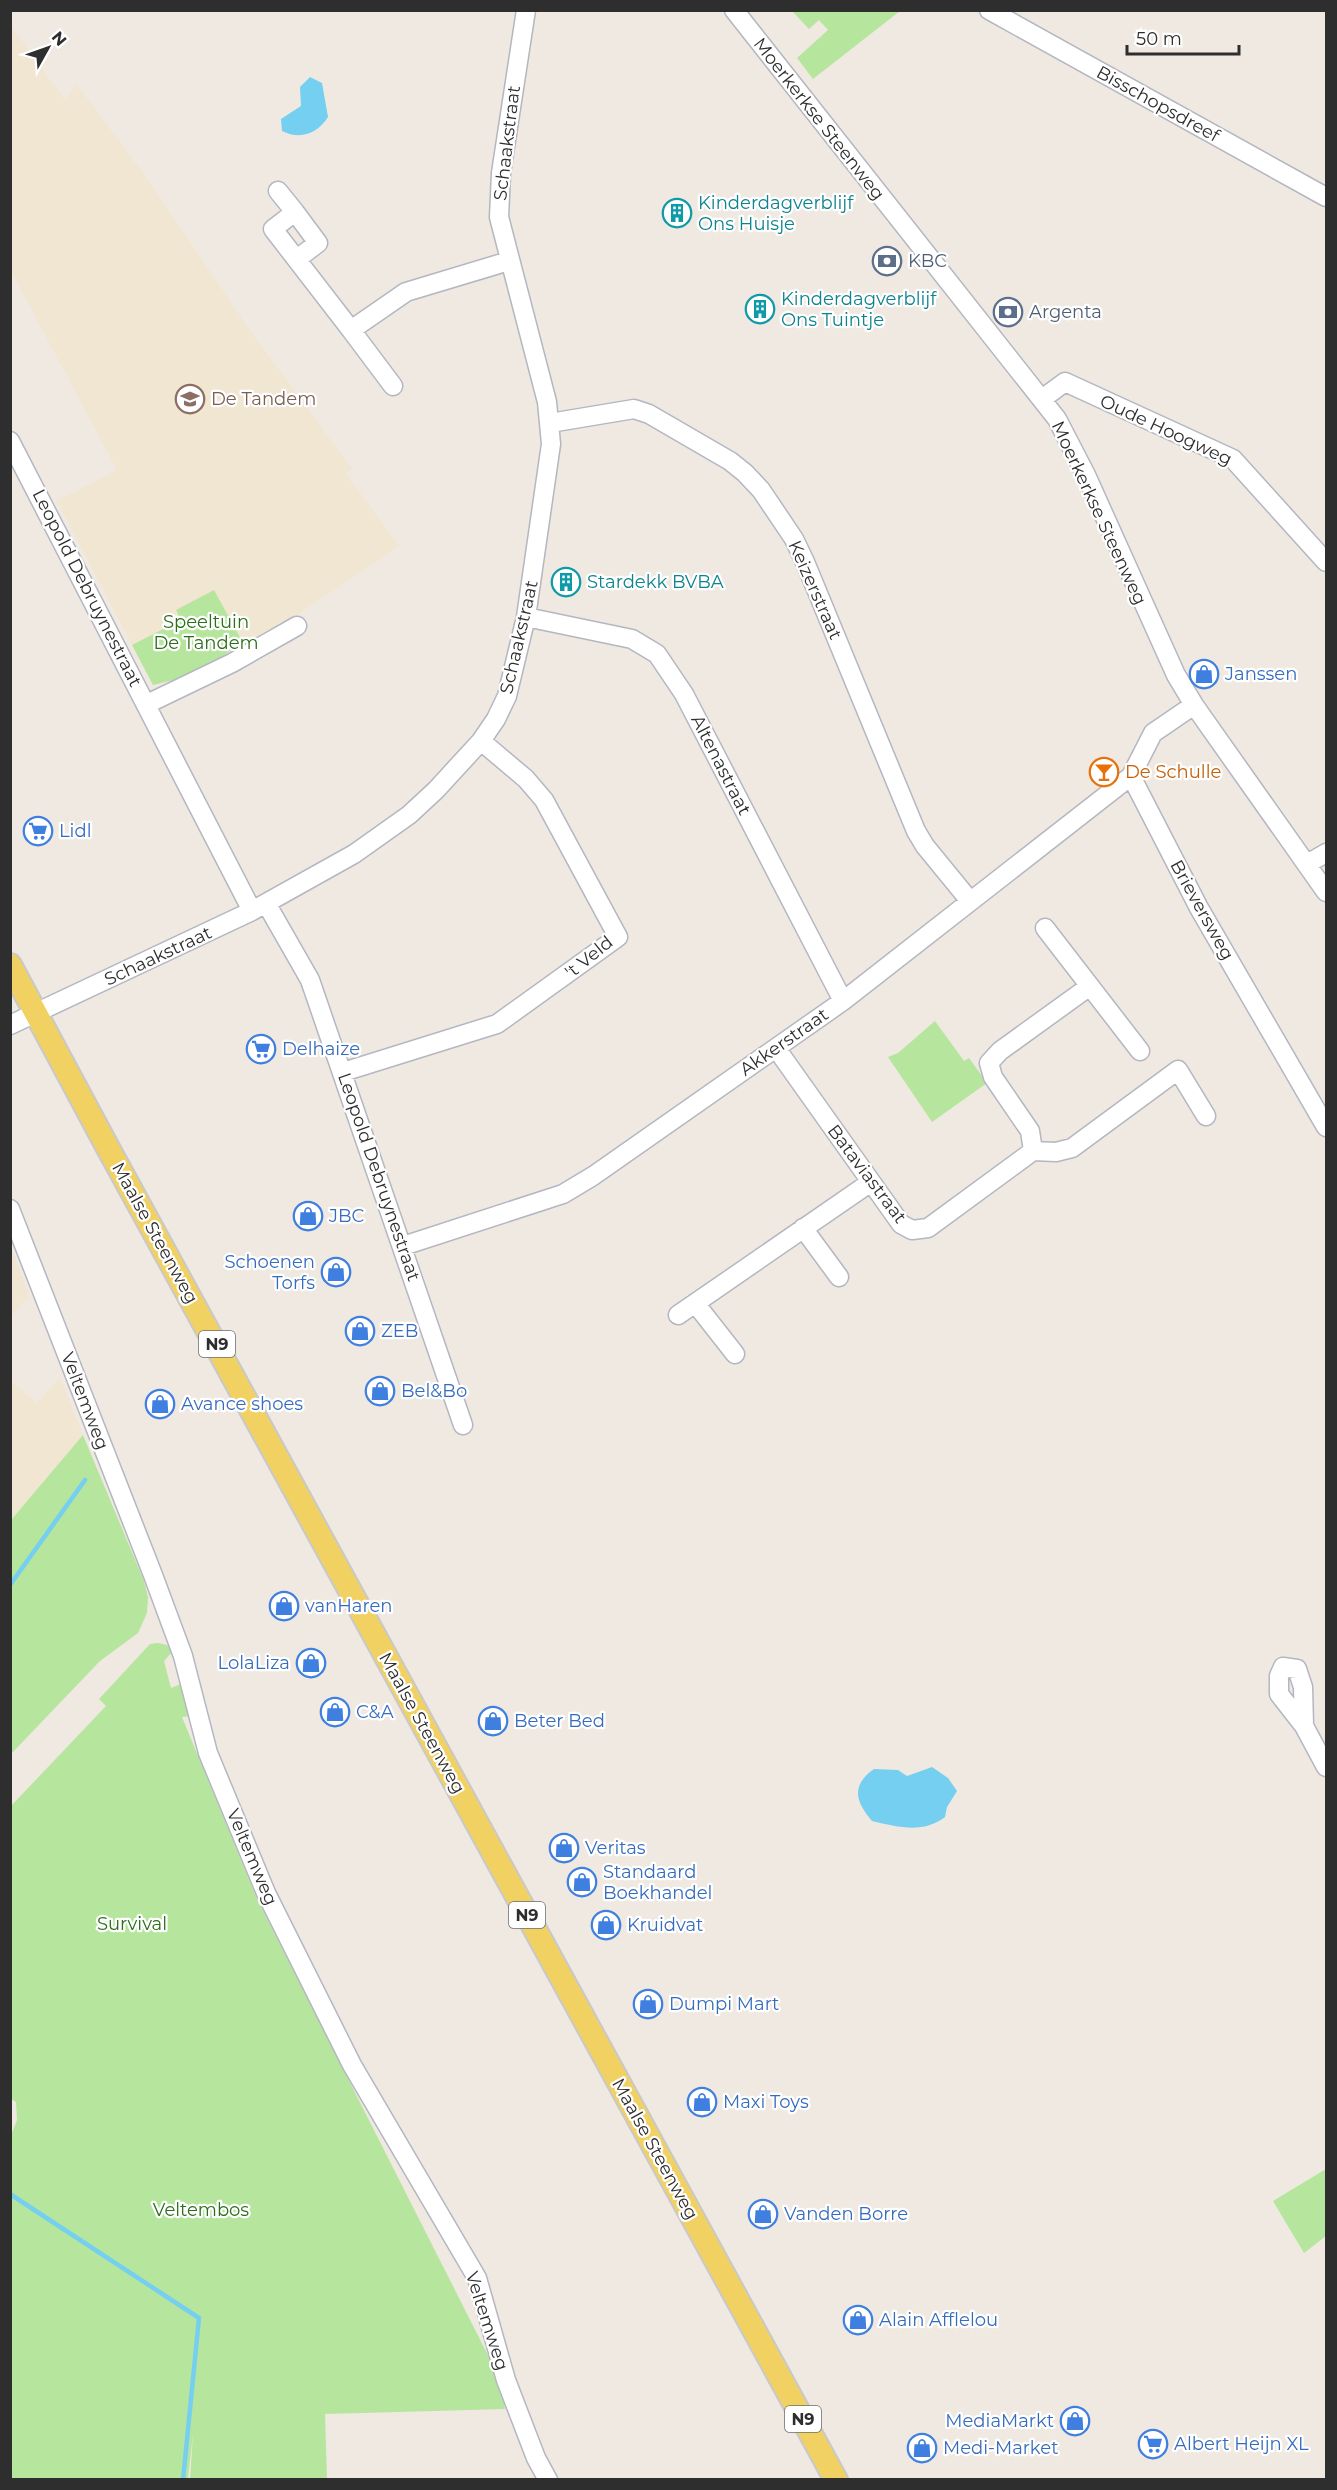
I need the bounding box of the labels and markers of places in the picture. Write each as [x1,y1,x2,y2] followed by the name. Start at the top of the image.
[698,192,854,235] place label: Kinderdagverblijf Ons Huisje
[661,197,693,229] building icon: Kinderdagverblijf Ons Huisje
[871,245,903,277] bank icon: KBC
[908,250,947,272] place label: KBC
[781,288,937,331] place label: Kinderdagverblijf Ons Tuintje
[744,293,776,325] building icon: Kinderdagverblijf Ons Tuintje
[992,296,1024,328] bank icon: Argenta
[1029,301,1102,323] place label: Argenta
[174,383,206,415] school or university icon: De Tandem
[211,388,316,410] place label: De Tandem
[550,566,582,598] building icon: Stardekk BVBA
[587,571,724,593] place label: Stardekk BVBA
[1188,658,1220,690] shop icon: Janssen
[1224,663,1297,685] place label: Janssen
[1088,756,1120,788] bar icon: De Schulle
[1125,761,1221,783] place label: De Schulle
[22,815,54,847] supermarket icon: Lidl
[59,820,92,842] place label: Lidl
[245,1033,277,1065] supermarket icon: Delhaize
[282,1038,360,1060] place label: Delhaize
[292,1200,324,1232] shop icon: JBC
[328,1205,365,1227] place label: JBC
[224,1251,315,1294] place label: Schoenen Torfs
[320,1256,352,1288] shop icon: Schoenen Torfs
[344,1315,376,1347] shop icon: ZEB
[381,1320,418,1342] place label: ZEB
[364,1375,396,1407] shop icon: Bel&Bo
[401,1380,467,1402] place label: Bel&Bo
[144,1388,176,1420] shop icon: Avance shoes
[181,1393,303,1415] place label: Avance shoes
[268,1590,300,1622] shop icon: vanHaren
[305,1595,392,1617] place label: vanHaren
[295,1647,327,1679] shop icon: LolaLiza
[218,1652,290,1674] place label: LolaLiza
[319,1696,351,1728] shop icon: C&A
[356,1701,394,1723] place label: C&A
[477,1705,509,1737] shop icon: Beter Bed
[514,1710,605,1732] place label: Beter Bed
[548,1832,580,1864] shop icon: Veritas
[585,1837,646,1859] place label: Veritas
[603,1861,712,1904] place label: Standaard Boekhandel
[566,1866,598,1898] shop icon: Standaard Boekhandel
[590,1909,622,1941] shop icon: Kruidvat
[627,1914,703,1936] place label: Kruidvat
[632,1988,664,2020] shop icon: Dumpi Mart
[669,1993,779,2015] place label: Dumpi Mart
[686,2086,718,2118] shop icon: Maxi Toys
[723,2091,809,2113] place label: Maxi Toys
[747,2198,779,2230] shop icon: Vanden Borre
[784,2203,908,2225] place label: Vanden Borre
[842,2304,874,2336] shop icon: Alain Afflelou
[879,2309,998,2331] place label: Alain Afflelou
[1059,2405,1091,2437] shop icon: MediaMarkt
[945,2410,1054,2432] place label: MediaMarkt
[1137,2428,1169,2460] supermarket icon: Albert Heijn XL
[906,2432,938,2464] shop icon: Medi-Market
[1174,2433,1309,2455] place label: Albert Heijn XL
[943,2437,1058,2459] place label: Medi-Market

